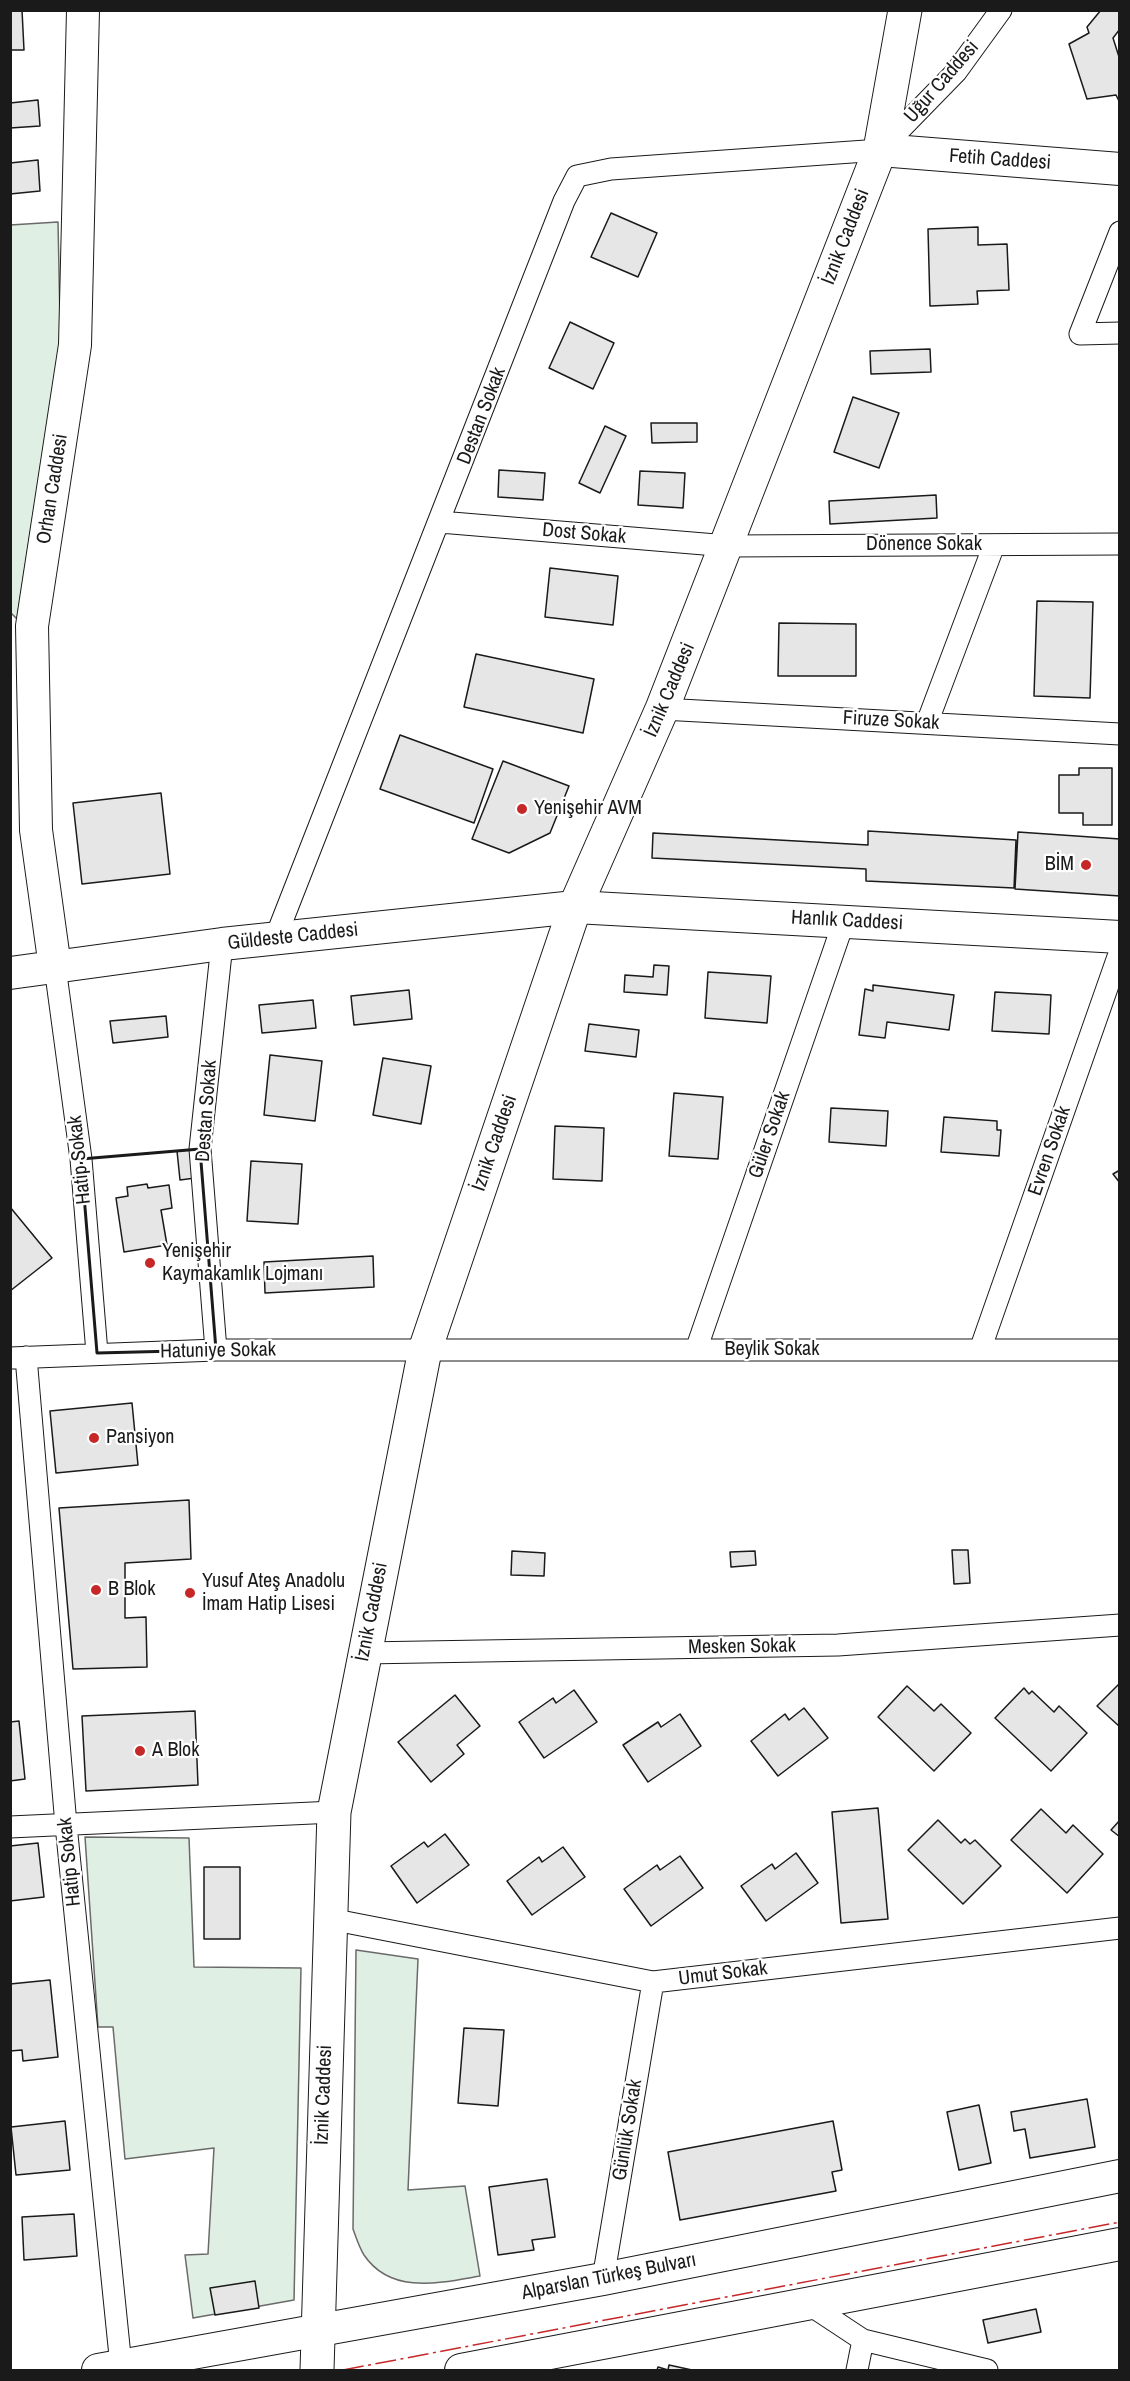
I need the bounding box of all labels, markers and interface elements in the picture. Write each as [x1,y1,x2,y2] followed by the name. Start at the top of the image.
[900,36,984,128] street label: Uğur Caddesi
[948,144,1052,176] street label: Fetih Caddesi
[817,186,875,288] street label: İznik Caddesi
[453,364,511,468] street label: Destan Sokak
[32,432,74,546] street label: Orhan Caddesi
[541,518,627,550] street label: Dost Sokak
[866,533,982,557] street label: Dönence Sokak
[639,639,701,741] street label: İznik Caddesi
[842,706,940,736] street label: Firuze Sokak
[534,797,642,821] place label: Yenişehir AVM
[515,802,529,816] marker: Yenişehir AVM
[1045,853,1074,877] place label: BİM
[1079,858,1093,872] marker: BİM
[790,906,904,936] street label: Hanlık Caddesi
[226,918,360,956] street label: Güldeste Caddesi
[191,1059,223,1163] street label: Destan Sokak
[744,1088,796,1182] street label: Güler Sokak
[467,1092,523,1194] street label: İznik Caddesi
[1024,1103,1076,1199] street label: Evren Sokak
[63,1114,97,1206] street label: Hatip Sokak
[162,1240,323,1287] place label: Yenişehir Kaymakamlık Lojmanı
[143,1256,157,1270] marker: Yenişehir Kaymakamlık Lojmanı
[160,1338,276,1364] street label: Hatuniye Sokak
[725,1338,819,1362] street label: Beylik Sokak
[106,1426,174,1450] place label: Pansiyon
[87,1431,101,1445] marker: Pansiyon
[351,1560,393,1664] street label: İznik Caddesi
[202,1570,345,1617] place label: Yusuf Ateş Anadolu İmam Hatip Lisesi
[108,1578,155,1602] place label: B Blok
[89,1583,103,1597] marker: B Blok
[183,1586,197,1600] marker: Yusuf Ateş Anadolu İmam Hatip Lisesi
[688,1634,796,1660] street label: Mesken Sokak
[152,1739,199,1763] place label: A Blok
[133,1744,147,1758] marker: A Blok
[53,1816,87,1908] street label: Hatip Sokak
[677,1957,769,1991] street label: Umut Sokak
[310,2044,338,2146] street label: İznik Caddesi
[608,2078,648,2182] street label: Günlük Sokak
[520,2248,698,2306] street label: Alparslan Türkeş Bulvarı

